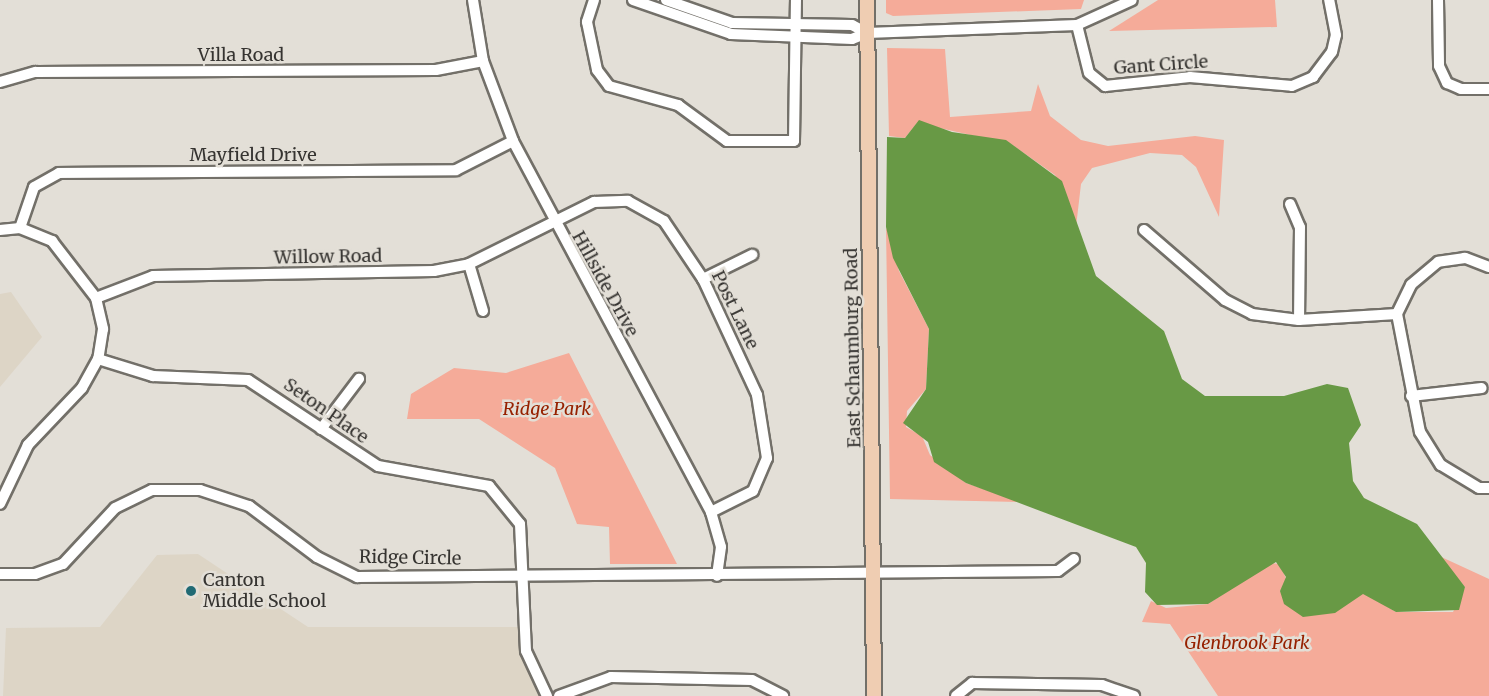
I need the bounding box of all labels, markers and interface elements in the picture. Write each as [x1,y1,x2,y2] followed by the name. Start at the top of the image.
[198,44,284,66] street label: Villa Road
[1113,51,1209,79] street label: Gant Circle
[189,144,317,166] street label: Mayfield Drive
[567,228,643,340] street label: Hillside Drive
[274,245,382,269] street label: Willow Road
[840,248,866,448] street label: East Schaumburg Road
[707,267,763,353] street label: Post Lane
[279,374,373,448] street label: Seton Place
[503,398,591,420] park label: Ridge Park
[359,546,461,570] street label: Ridge Circle
[203,570,326,612] place label: Canton Middle School
[184,584,198,598] marker: Canton Middle School
[1184,632,1310,654] park label: Glenbrook Park

